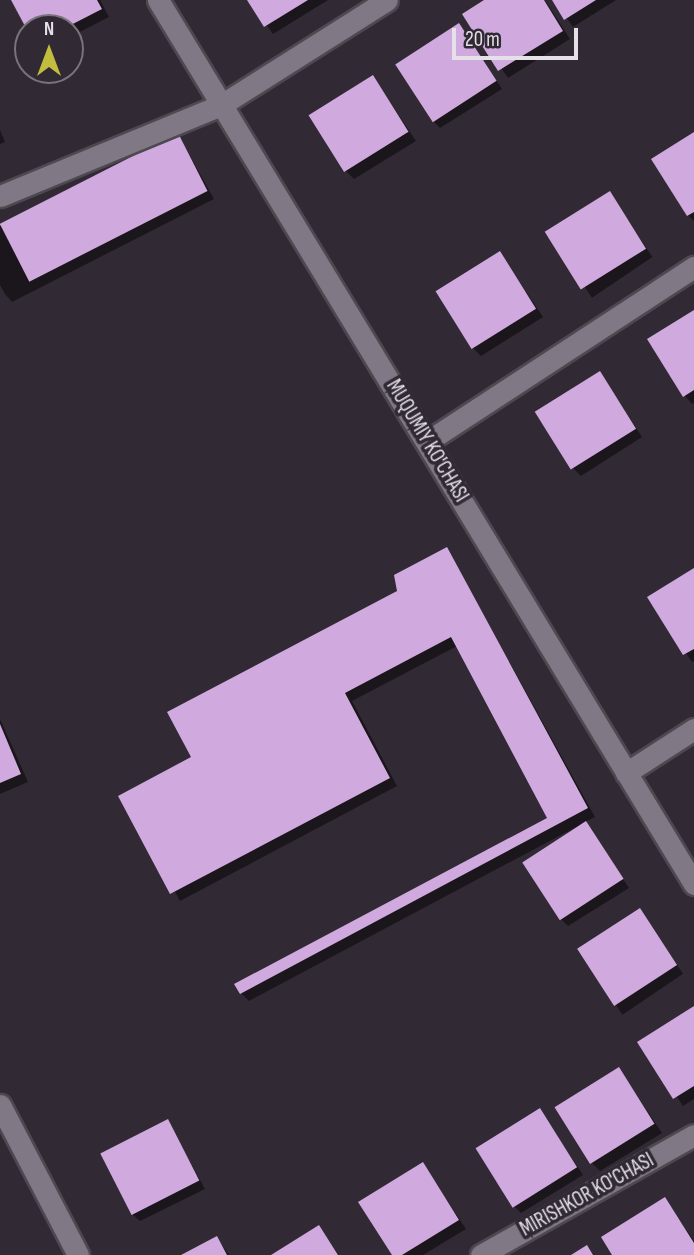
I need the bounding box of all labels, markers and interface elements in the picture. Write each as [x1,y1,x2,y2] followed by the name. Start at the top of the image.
[14,14,84,84] north arrow
[456,14,582,58] scale bar
[44,18,54,41] text: N
[465,27,500,52] text: 20 m
[381,375,473,507] street label: MUQUMIY KO'CHASI
[516,1148,658,1242] street label: MIRISHKOR KO'CHASI

